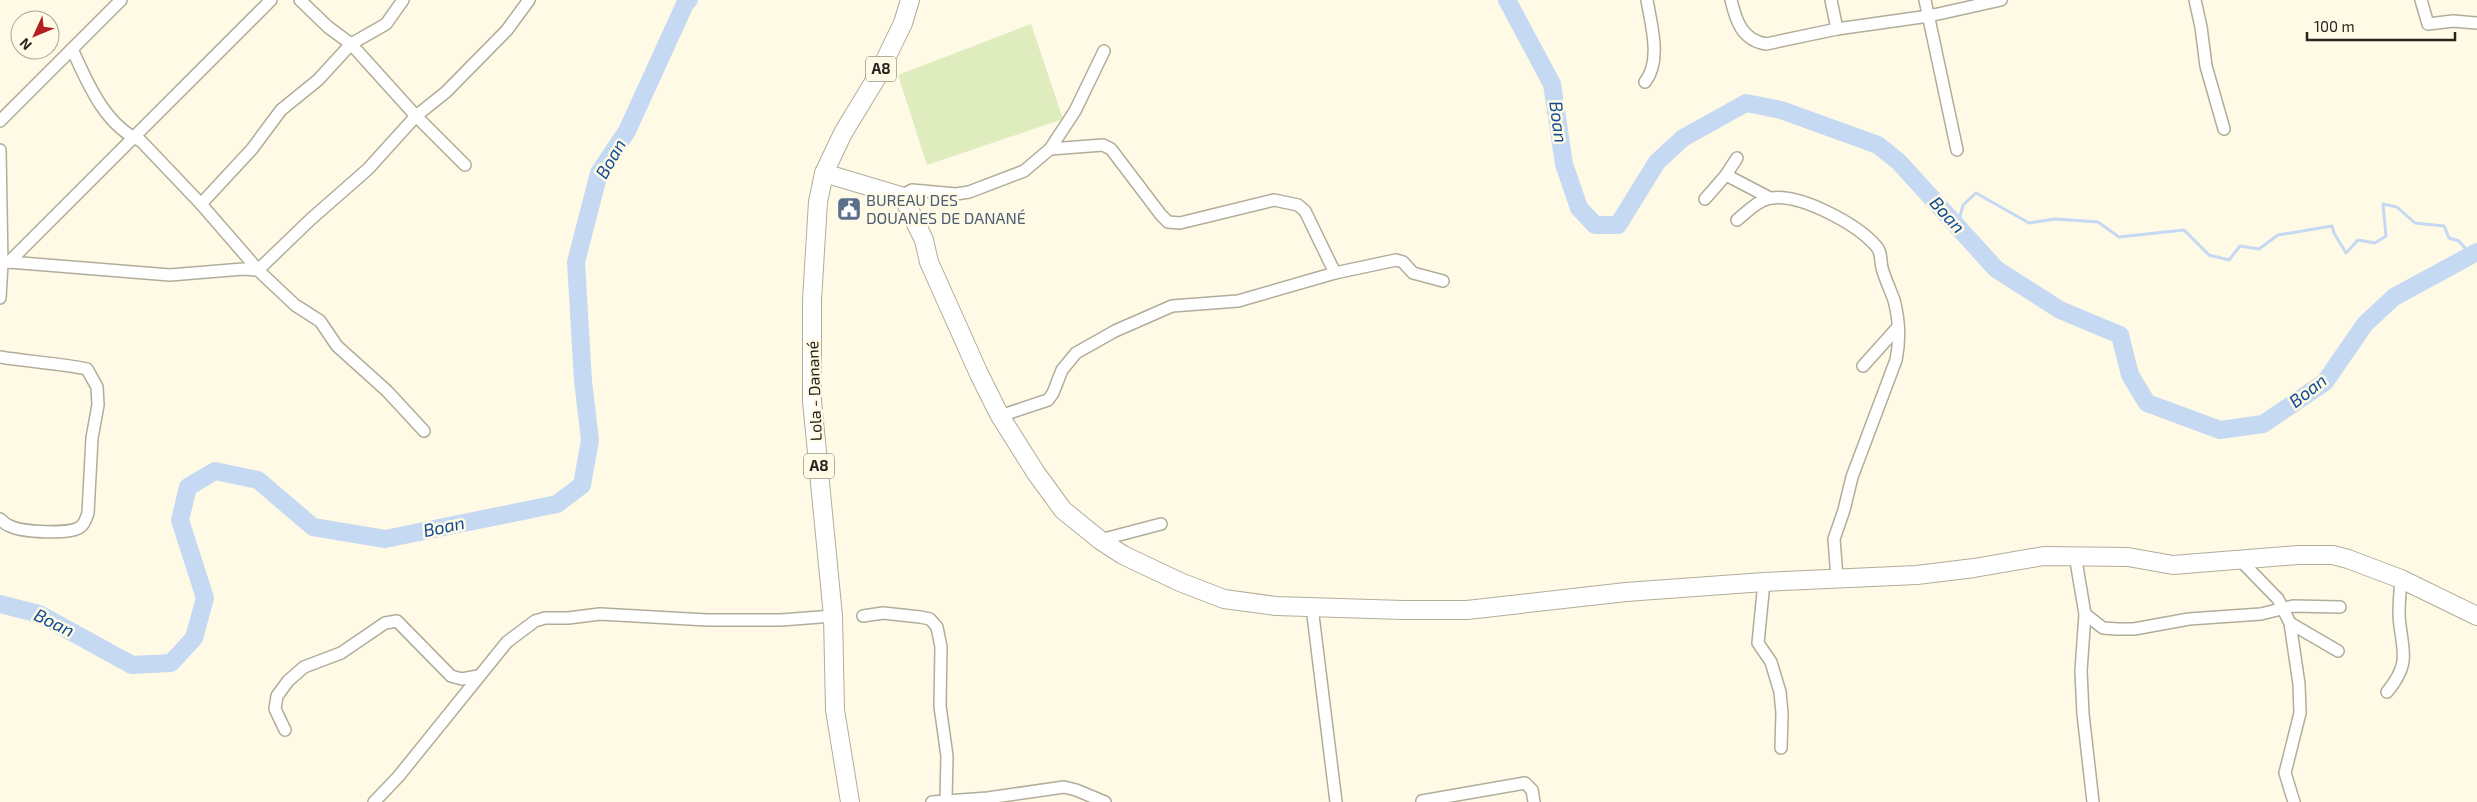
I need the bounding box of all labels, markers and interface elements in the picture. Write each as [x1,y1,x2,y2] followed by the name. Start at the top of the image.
[10,10,60,60] north arrow
[2307,10,2454,42] scale bar
[2314,17,2355,35] text: 100 m
[16,35,35,54] text: N
[866,56,896,82] road number: A8
[1545,100,1573,144] water label: Boan
[590,135,630,182] water label: Boan
[866,190,1026,227] place label: BUREAU DES DOUANES DE DANANÉ
[1926,191,1970,237] water label: Boan
[836,196,862,222] public building icon: BUREAU DES DOUANES DE DANANÉ
[802,340,825,442] street label: Lola - Danané
[2284,369,2331,412] water label: Boan
[804,454,834,478] road number: A8
[421,511,467,541] water label: Boan
[31,603,78,641] water label: Boan

